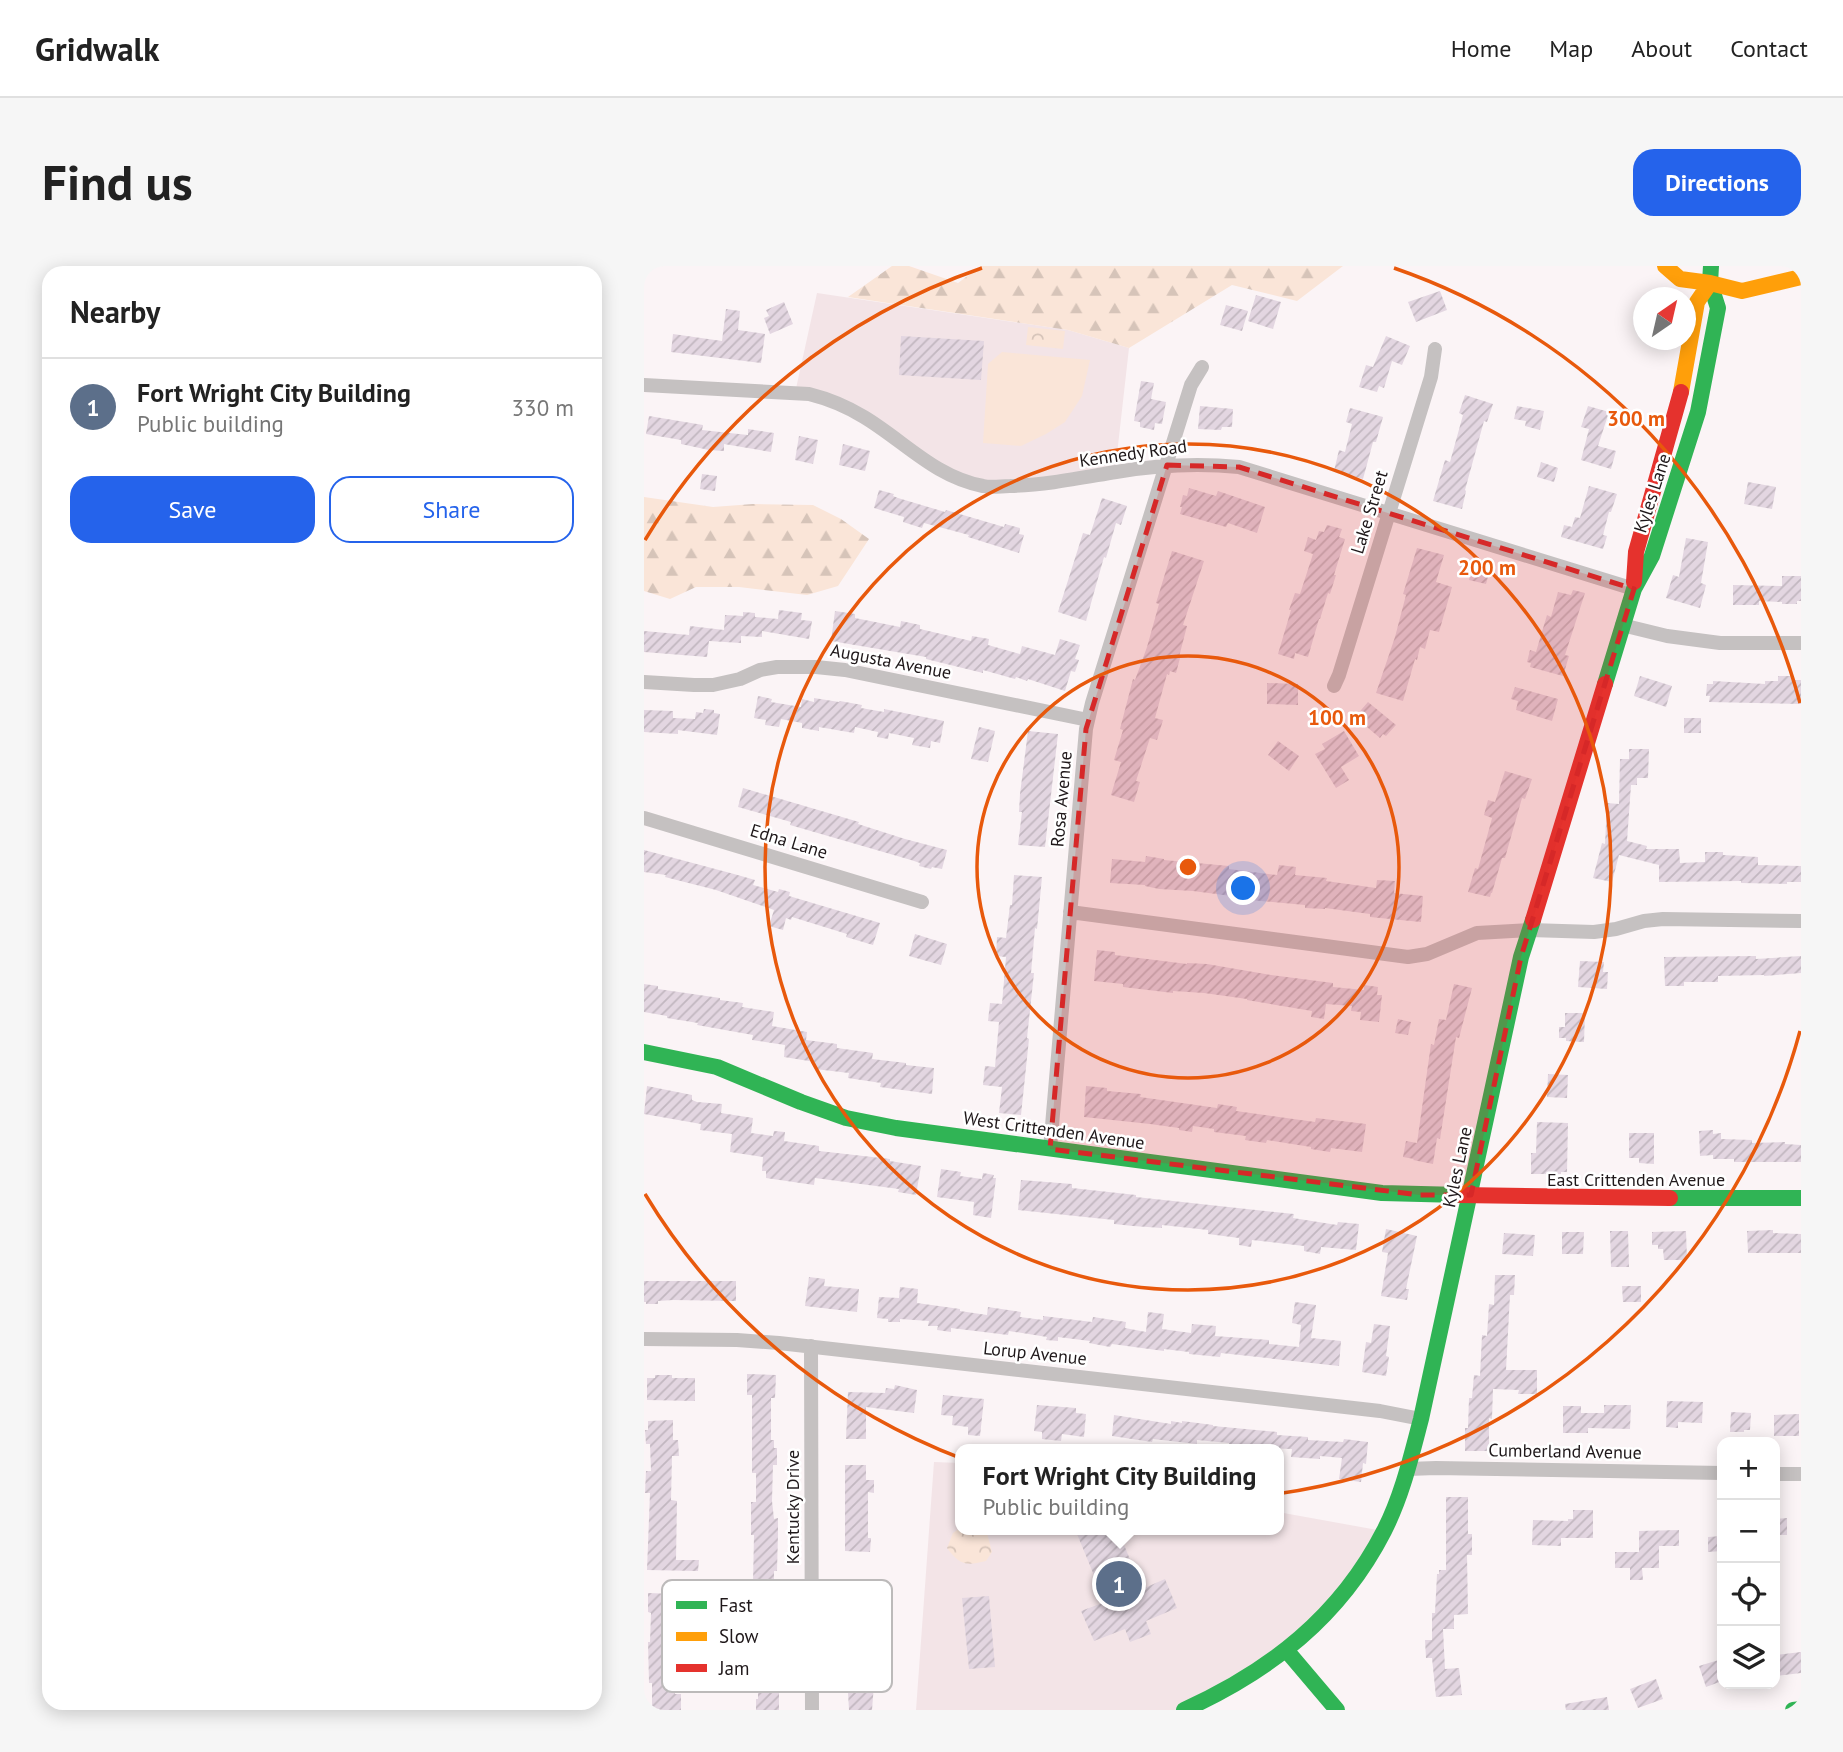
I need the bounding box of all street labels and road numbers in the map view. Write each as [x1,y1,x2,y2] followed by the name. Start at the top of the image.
[1078,434,1188,472] street label: Kennedy Road
[1628,450,1676,536] street label: Kyles Lane
[1345,467,1393,557] street label: Lake Street
[829,638,953,684] street label: Augusta Avenue
[1045,750,1077,848] street label: Rosa Avenue
[747,818,831,864] street label: Edna Lane
[962,1106,1146,1154] street label: West Crittenden Avenue
[1437,1124,1477,1210] street label: Kyles Lane
[1547,1168,1725,1191] street label: East Crittenden Avenue
[982,1336,1088,1370] street label: Lorup Avenue
[1488,1438,1642,1464] street label: Cumberland Avenue
[781,1450,804,1564] street label: Kentucky Drive

